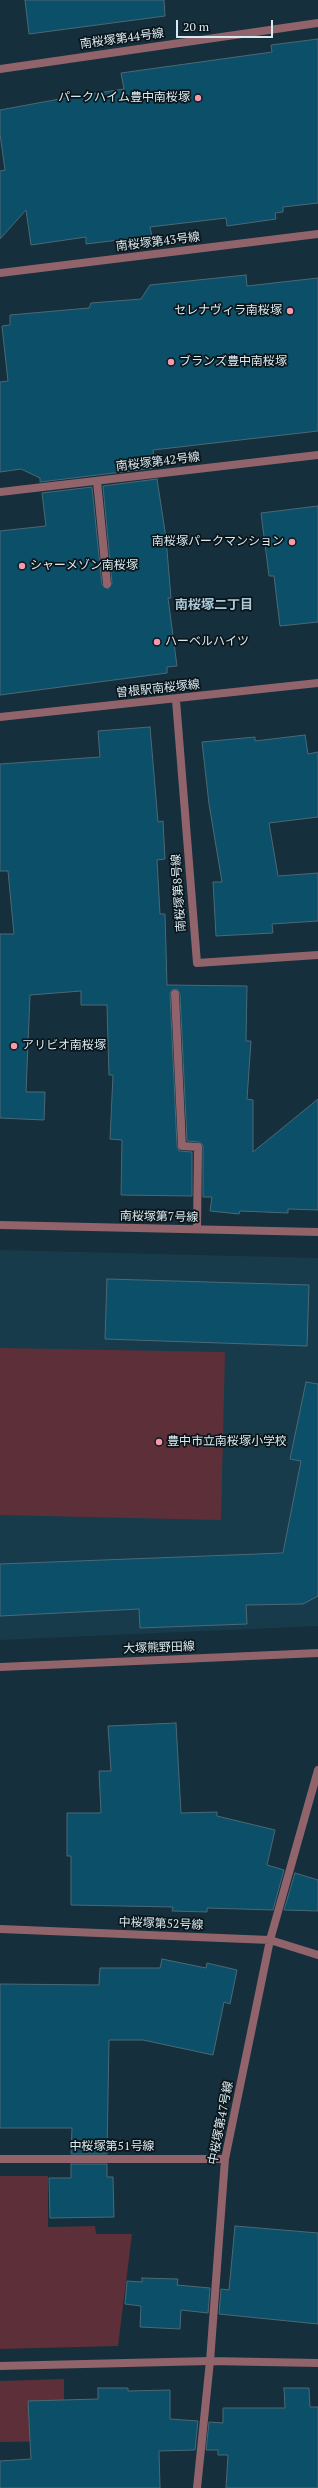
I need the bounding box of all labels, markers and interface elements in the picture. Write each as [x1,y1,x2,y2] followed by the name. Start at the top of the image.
[178,12,275,38] scale bar
[183,19,209,34] text: 20 m
[79,26,165,52] street label: 南桜塚第44号線
[58,91,190,105] place label: パークハイム豊中南桜塚
[193,93,203,103] marker: パークハイム豊中南桜塚
[115,230,201,254] street label: 南桜塚第43号線
[174,304,282,318] place label: セレナヴィラ南桜塚
[285,306,295,316] marker: セレナヴィラ南桜塚
[179,355,287,369] place label: ブランズ豊中南桜塚
[166,357,176,367] marker: ブランズ豊中南桜塚
[115,450,201,474] street label: 南桜塚第42号線
[152,535,284,549] place label: 南桜塚パークマンション
[287,537,297,547] marker: 南桜塚パークマンション
[30,559,138,573] place label: シャーメゾン南桜塚
[17,561,27,571] marker: シャーメゾン南桜塚
[175,597,253,613] district label: 南桜塚二丁目
[165,635,249,649] place label: ハーベルハイツ
[152,637,162,647] marker: ハーベルハイツ
[115,677,201,701] street label: 曽根駅南桜塚線
[169,853,189,933] street label: 南桜塚第8号線
[22,1039,106,1053] place label: アリビオ南桜塚
[9,1041,19,1051] marker: アリビオ南桜塚
[120,1209,198,1225] street label: 南桜塚第7号線
[167,1435,287,1449] place label: 豊中市立南桜塚小学校
[154,1437,164,1447] marker: 豊中市立南桜塚小学校
[123,1640,195,1656] street label: 大塚熊野田線
[118,1915,204,1933] street label: 中桜塚第52号線
[206,2080,236,2166] street label: 中桜塚第47号線
[70,2140,154,2154] street label: 中桜塚第51号線

